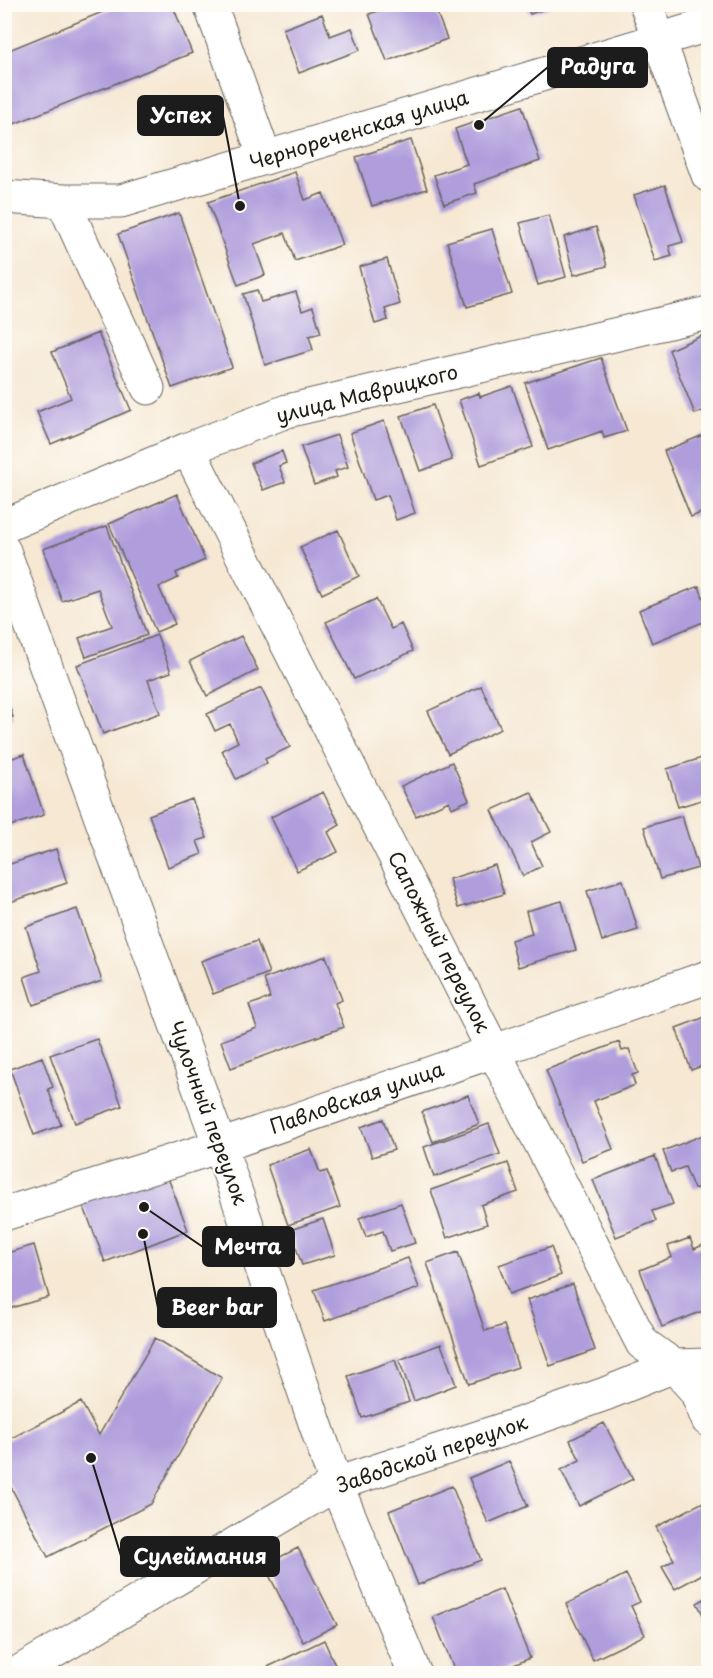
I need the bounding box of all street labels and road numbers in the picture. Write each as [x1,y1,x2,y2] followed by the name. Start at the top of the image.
[245,81,472,177] street label: Чернореченская улица
[273,356,461,430] street label: улица Маврицкого
[381,845,499,1038] street label: Сапожный переулок
[162,1016,256,1209] street label: Чулочный переулок
[266,1053,448,1141] street label: Павловская улица
[332,1406,531,1500] street label: Заводской переулок

